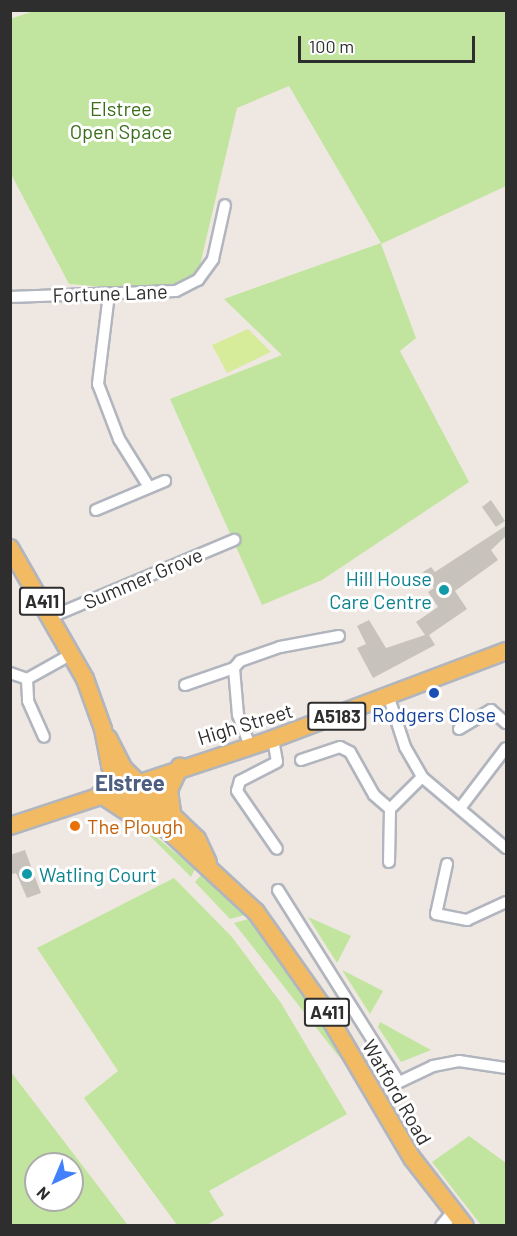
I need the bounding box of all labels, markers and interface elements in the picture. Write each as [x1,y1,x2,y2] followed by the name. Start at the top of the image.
[301,24,478,62] scale bar
[309,35,354,57] text: 100 m
[70,97,172,144] park label: Elstree Open Space
[52,279,168,307] street label: Fortune Lane
[80,542,206,614] street label: Summer Grove
[329,566,432,613] place label: Hill House Care Centre
[437,583,451,597] marker: Hill House Care Centre
[18,586,66,616] road number: A411
[427,686,441,700] marker: Rodgers Close
[195,698,295,750] street label: High Street
[307,701,367,731] road number: A5183
[372,702,496,726] place label: Rodgers Close
[95,770,165,796] district label: Elstree
[87,814,183,838] place label: The Plough
[68,819,82,833] marker: The Plough
[39,862,157,886] place label: Watling Court
[20,867,34,881] marker: Watling Court
[303,997,351,1027] road number: A411
[357,1035,437,1149] street label: Watford Road
[24,1152,84,1212] north arrow
[32,1183,53,1204] text: N

